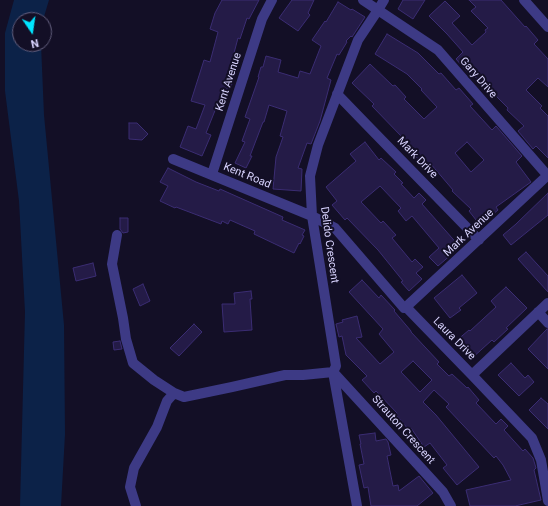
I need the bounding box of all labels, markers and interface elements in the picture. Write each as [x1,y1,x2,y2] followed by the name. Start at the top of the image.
[12,12,52,52] north arrow
[29,36,40,50] text: N
[213,51,245,113] street label: Kent Avenue
[457,55,499,101] street label: Gary Drive
[394,135,440,181] street label: Mark Drive
[221,160,273,192] street label: Kent Road
[317,206,341,284] street label: Delido Crescent
[441,206,497,260] street label: Mark Avenue
[430,315,478,363] street label: Laura Drive
[369,393,437,467] street label: Strauton Crescent

